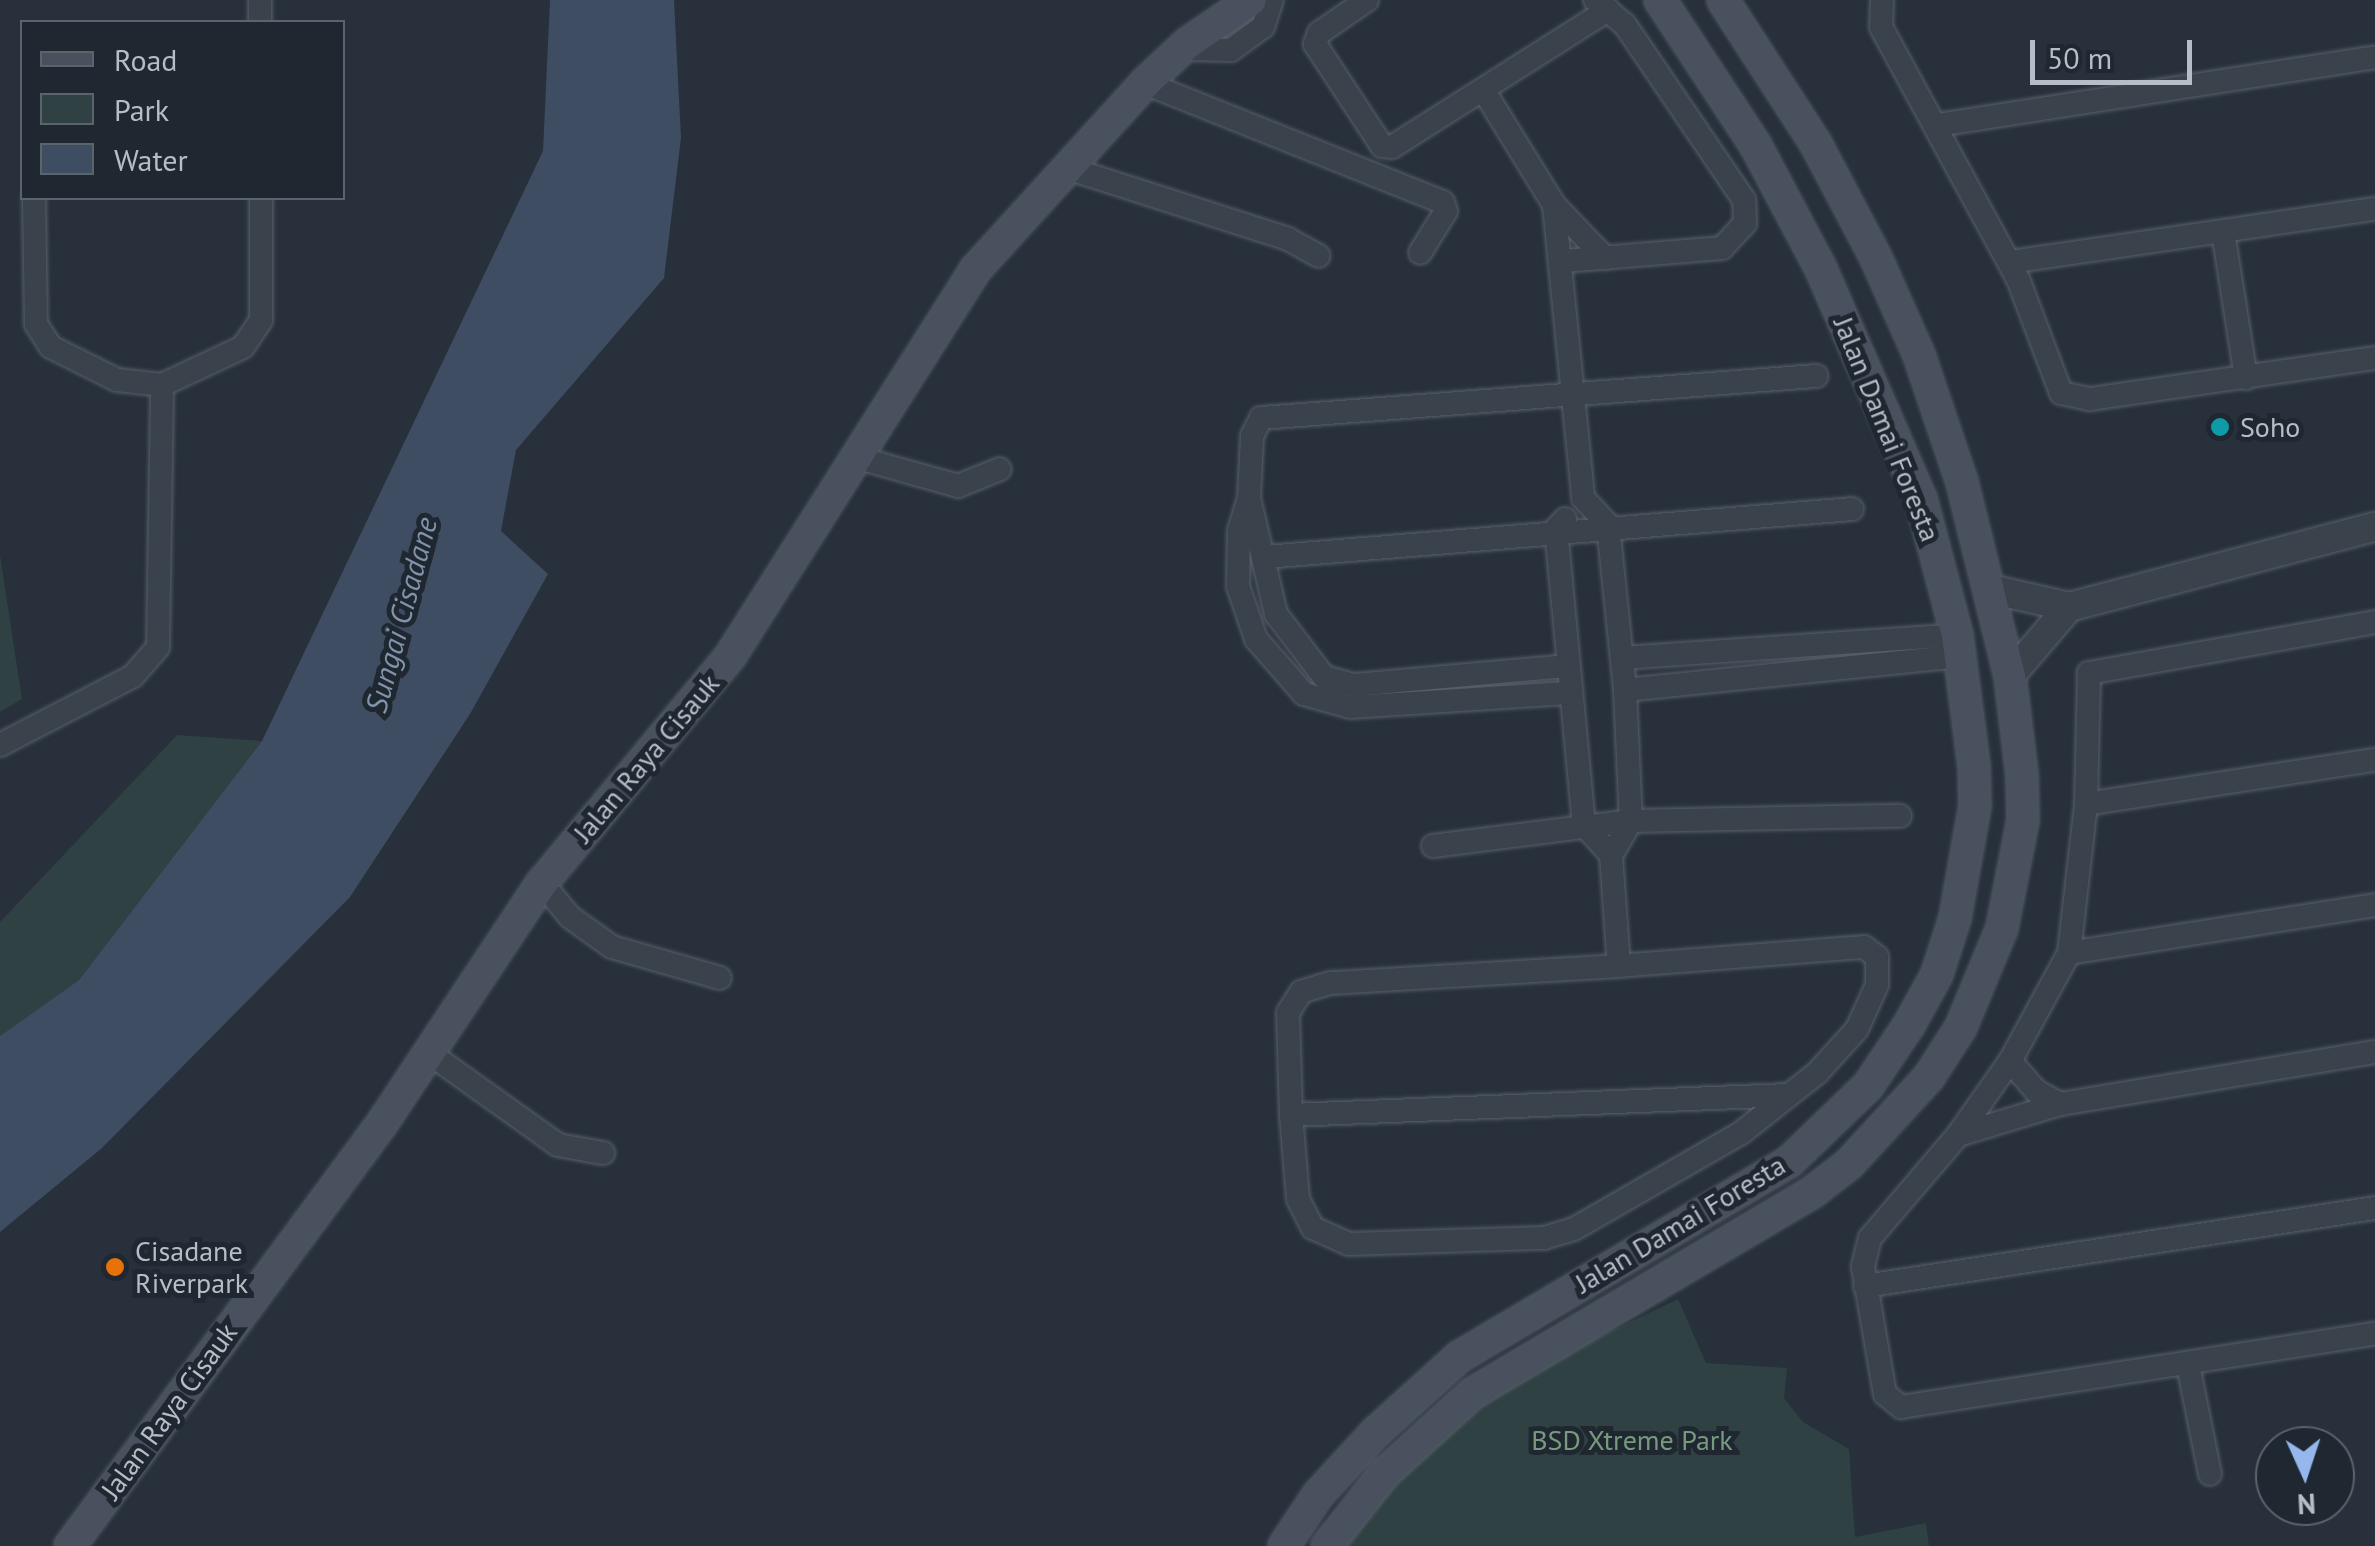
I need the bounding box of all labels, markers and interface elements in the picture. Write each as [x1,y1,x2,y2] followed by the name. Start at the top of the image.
[20,20,345,200] legend
[2035,20,2198,82] scale bar
[2047,38,2112,77] text: 50 m
[114,40,178,79] text: Road
[114,90,169,129] text: Park
[114,140,188,179] text: Water
[1827,312,1947,546] street label: Jalan Damai Foresta
[2240,410,2300,444] place label: Soho
[2209,416,2231,438] marker: Soho
[358,513,444,717] water label: Sungai Cisadane
[566,667,726,849] street label: Jalan Raya Cisauk
[1569,1148,1791,1300] street label: Jalan Damai Foresta
[135,1234,248,1300] place label: Cisadane Riverpark
[104,1256,126,1278] marker: Cisadane Riverpark
[94,1316,244,1506] street label: Jalan Raya Cisauk
[1531,1423,1733,1457] park label: BSD Xtreme Park
[2255,1426,2355,1526] north arrow
[2296,1486,2317,1523] text: N

